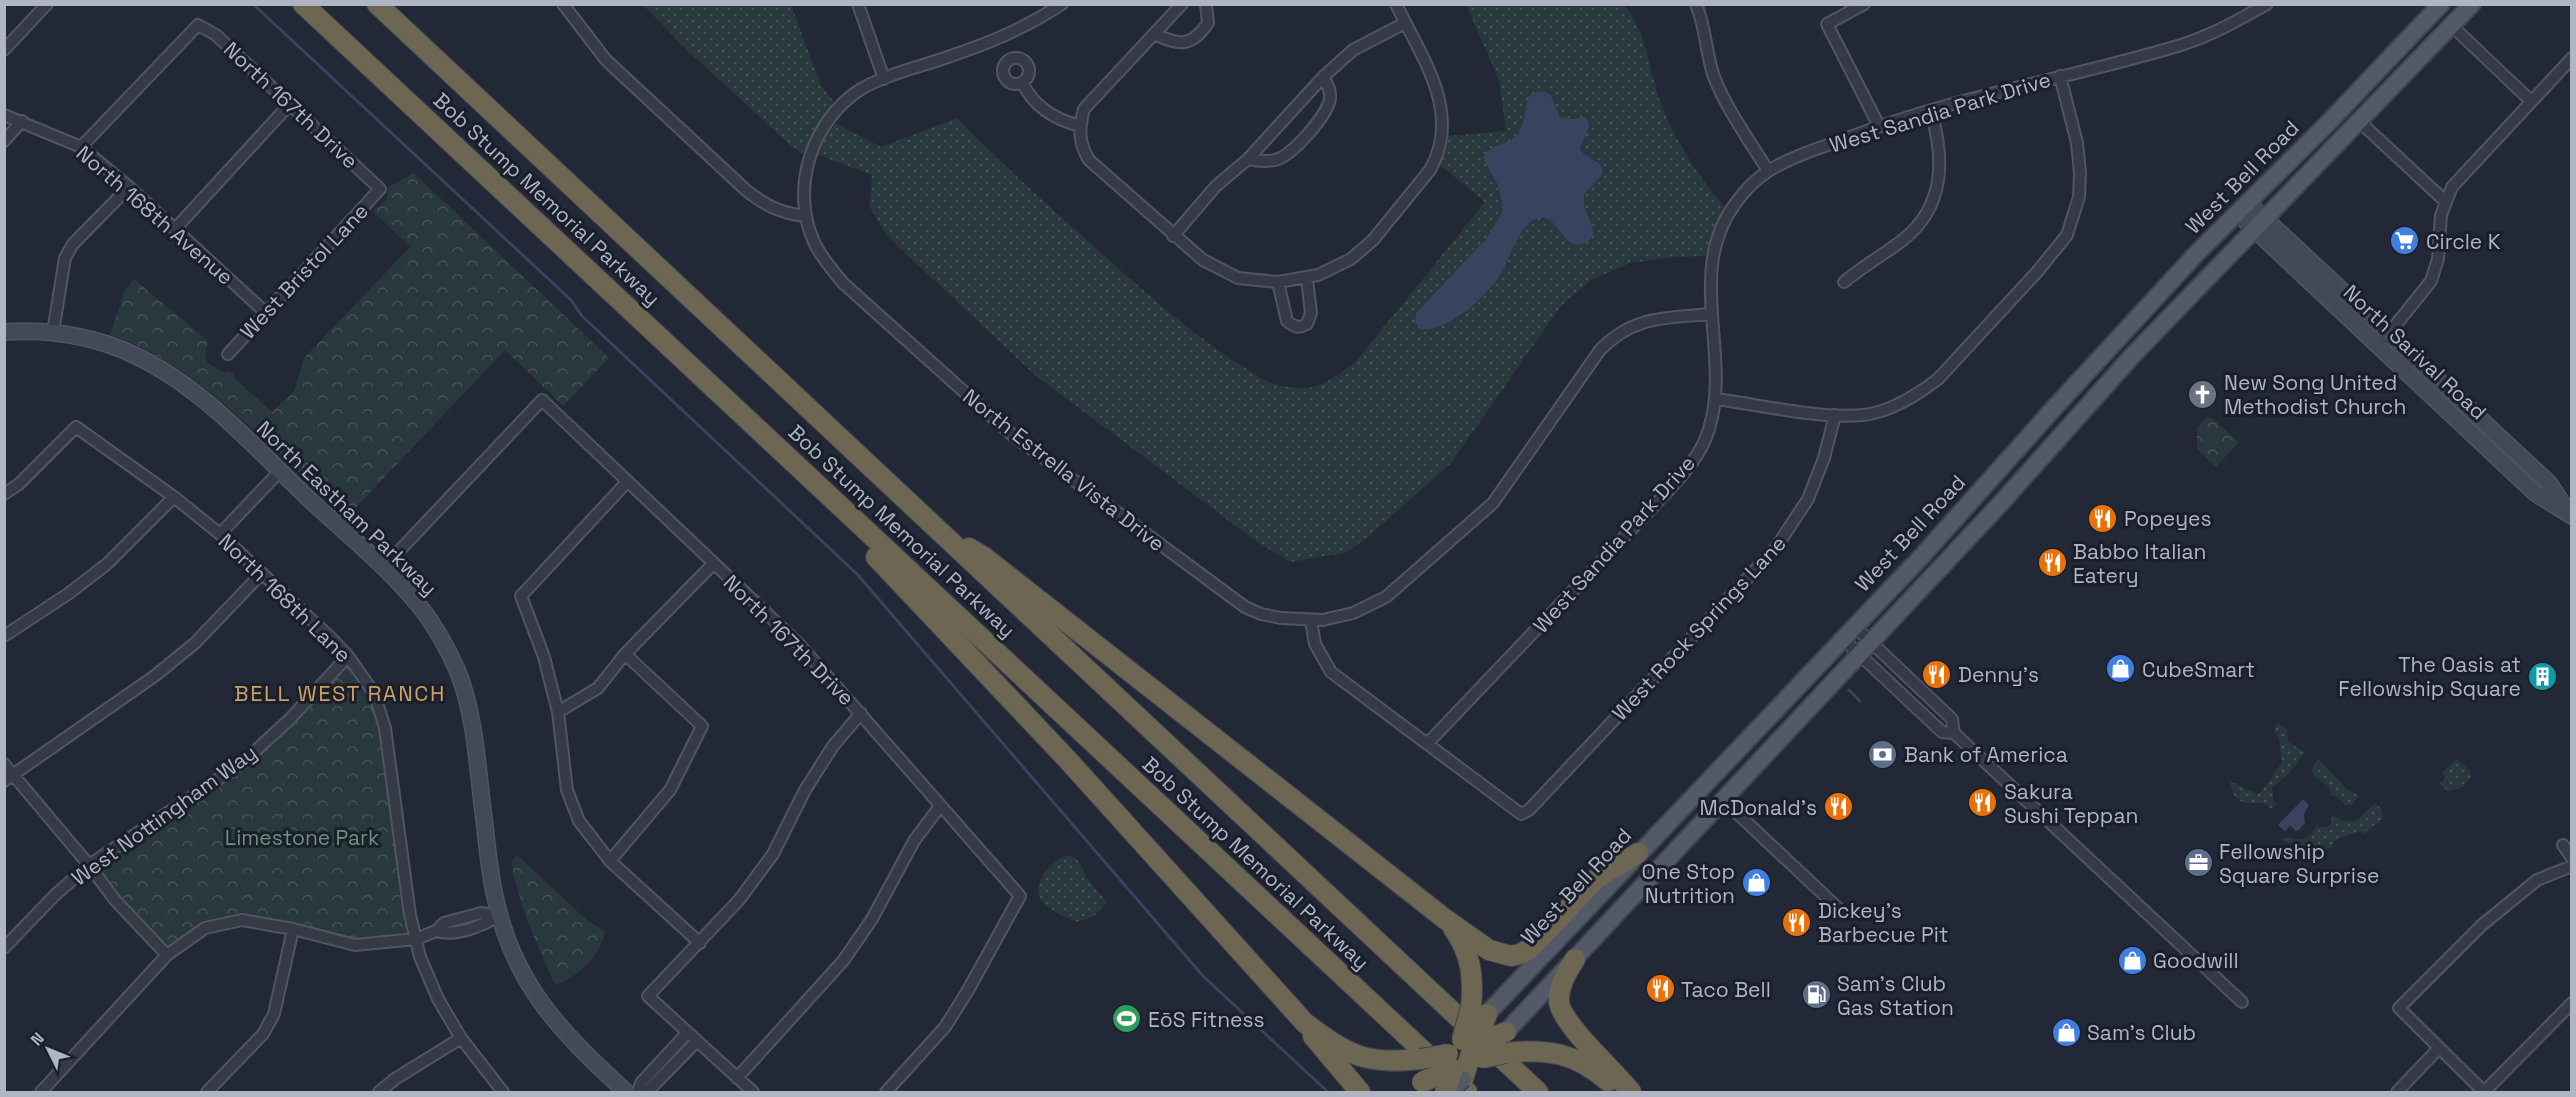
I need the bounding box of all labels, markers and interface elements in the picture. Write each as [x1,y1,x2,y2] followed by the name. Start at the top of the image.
[218,36,364,174] street label: North 167th Drive
[1826,66,2054,158] street label: West Sandia Park Drive
[428,87,666,311] street label: Bob Stump Memorial Parkway
[2179,114,2305,240] street label: West Bell Road
[71,139,239,291] street label: North 168th Avenue
[234,197,374,345] street label: West Bristol Lane
[2389,225,2421,257] supermarket icon: Circle K
[2426,228,2501,255] place label: Circle K
[2338,279,2492,425] street label: North Sarival Road
[2224,369,2406,420] place label: New Song United Methodist Church
[2187,378,2219,410] church icon: New Song United Methodist Church
[958,383,1170,557] street label: North Estrella Vista Drive
[251,415,443,601] street label: North Eastham Parkway
[783,419,1021,643] street label: Bob Stump Memorial Parkway
[1527,450,1701,638] street label: West Sandia Park Drive
[1849,469,1971,597] street label: West Bell Road
[2087,502,2119,534] restaurant icon: Popeyes
[2124,505,2212,532] place label: Popeyes
[213,528,357,668] street label: North 168th Lane
[1606,530,1792,726] street label: West Rock Springs Lane
[2073,538,2206,589] place label: Babbo Italian Eatery
[2036,547,2068,579] restaurant icon: Babbo Italian Eatery
[718,569,860,711] street label: North 167th Drive
[2338,651,2521,702] place label: The Oasis at Fellowship Square
[2105,653,2137,685] shop icon: CubeSmart
[2142,656,2255,683] place label: CubeSmart
[1921,658,1953,690] restaurant icon: Denny's
[2526,660,2558,692] building icon: The Oasis at Fellowship Square
[1958,661,2039,688] place label: Denny's
[234,679,446,707] district label: BELL WEST RANCH
[1867,738,1899,770] bank icon: Bank of America
[66,739,262,891] street label: West Nottingham Way
[1904,741,2068,768] place label: Bank of America
[1137,751,1375,975] street label: Bob Stump Memorial Parkway
[2004,778,2138,829] place label: Sakura Sushi Teppan
[1967,787,1999,819] restaurant icon: Sakura Sushi Teppan
[1822,791,1854,823] restaurant icon: McDonald's
[1699,794,1817,821] place label: McDonald's
[1515,822,1637,950] street label: West Bell Road
[225,824,379,851] park label: Limestone Park
[2219,838,2379,889] place label: Fellowship Square Surprise
[2182,847,2214,879] office icon: Fellowship Square Surprise
[1642,858,1735,909] place label: One Stop Nutrition
[1740,867,1772,899] shop icon: One Stop Nutrition
[1818,897,1949,948] place label: Dickey's Barbecue Pit
[1781,906,1813,938] restaurant icon: Dickey's Barbecue Pit
[2116,944,2148,976] shop icon: Goodwill
[2153,947,2239,974] place label: Goodwill
[1837,970,1954,1021] place label: Sam's Club Gas Station
[1644,973,1676,1005] restaurant icon: Taco Bell
[1681,976,1771,1003] place label: Taco Bell
[1800,979,1832,1011] fuel station icon: Sam's Club Gas Station
[1111,1003,1143,1035] sports icon: EōS Fitness
[1148,1006,1265,1033] place label: EōS Fitness
[2050,1016,2082,1048] shop icon: Sam's Club
[18,1019,78,1079] north arrow
[2087,1019,2196,1046] place label: Sam's Club
[26,1028,49,1050] text: N

